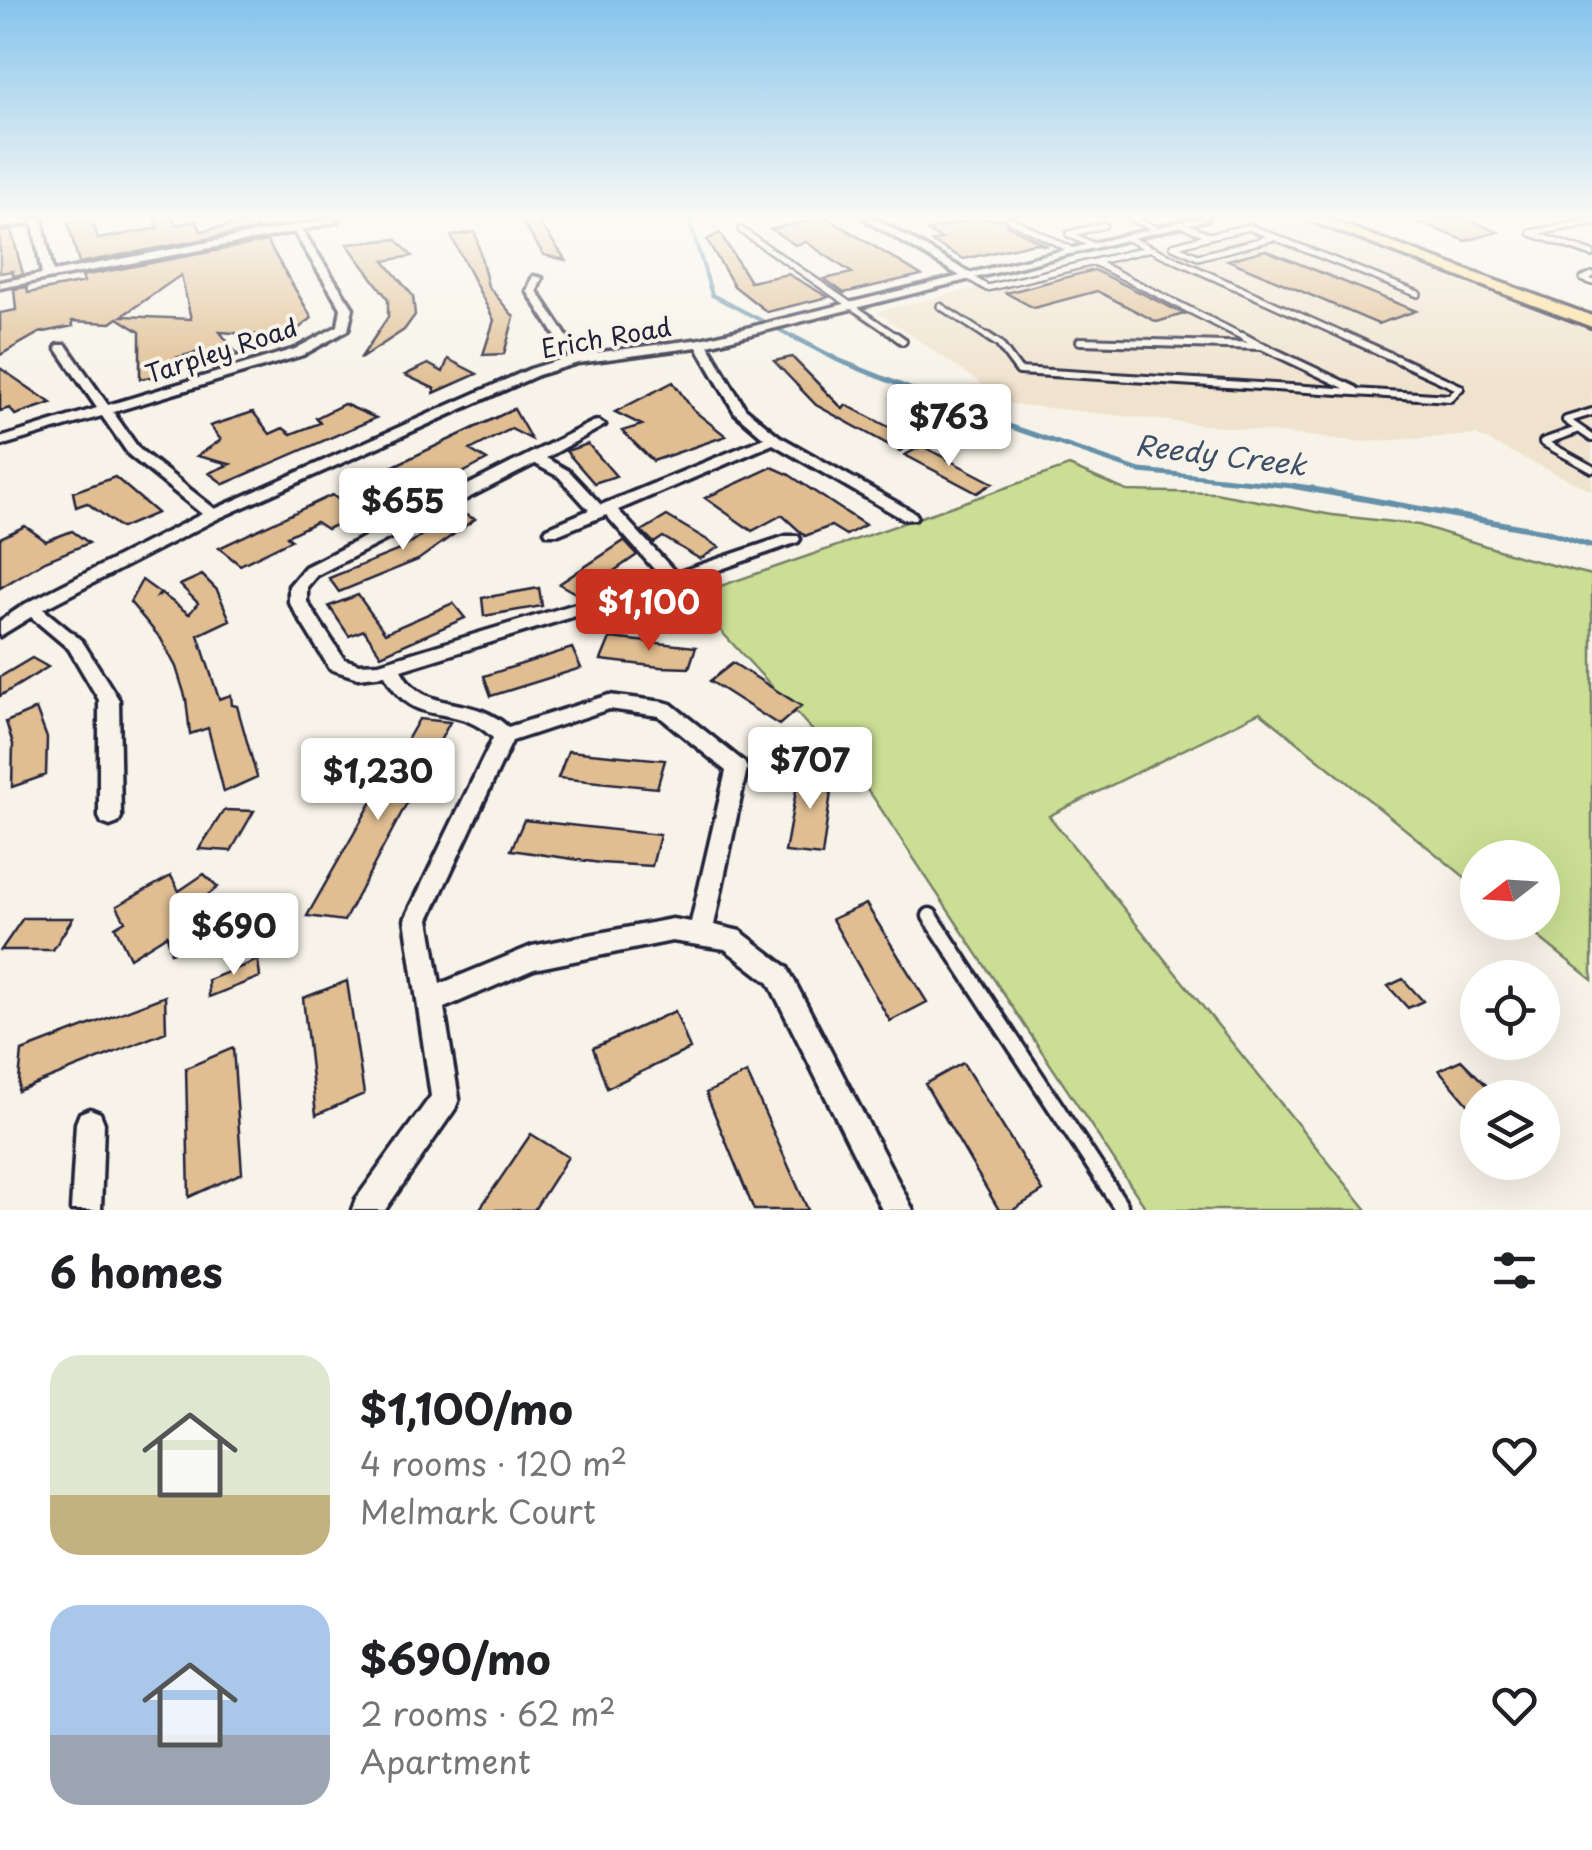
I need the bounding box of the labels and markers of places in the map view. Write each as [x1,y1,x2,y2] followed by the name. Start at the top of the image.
[890,384,1008,469] pin: $763
[344,468,462,553] pin: $655
[568,569,730,654] pin: $1,100
[751,727,869,812] pin: $707
[297,738,459,823] pin: $1,230
[175,893,293,978] pin: $690

